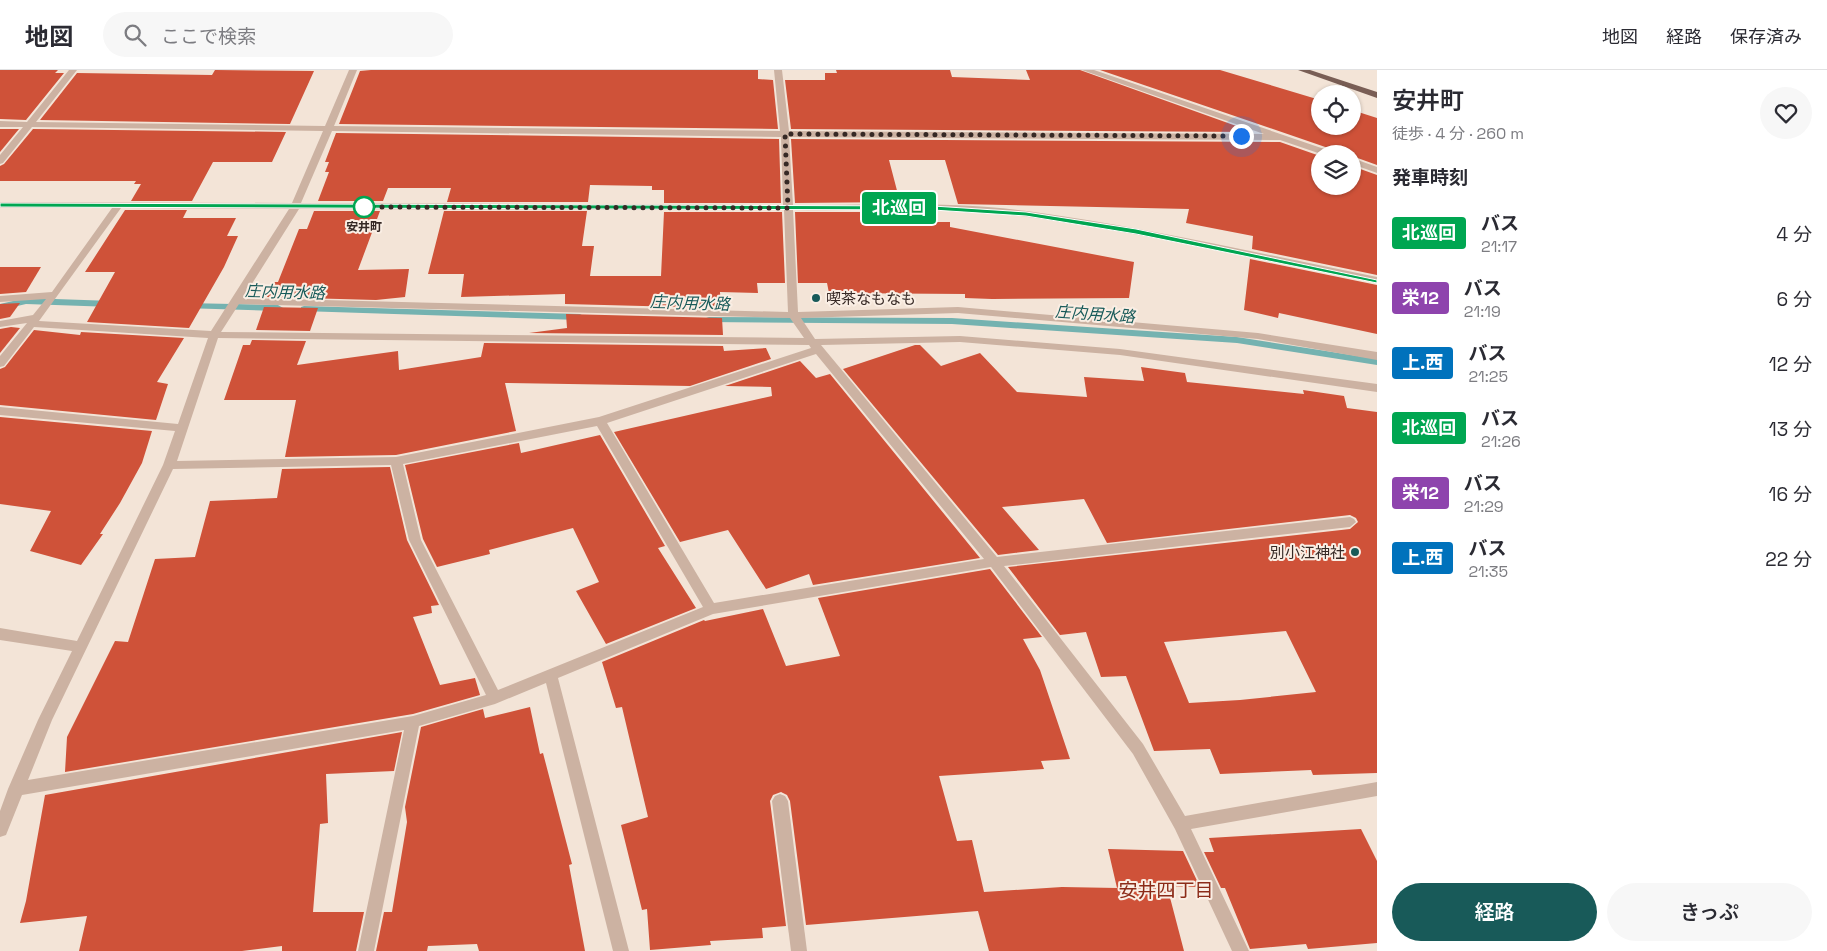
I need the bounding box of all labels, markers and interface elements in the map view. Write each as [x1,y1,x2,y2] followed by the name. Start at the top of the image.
[103,12,453,57] search box
[25,21,73,52] text: 地図
[121,21,149,49] icon: search
[161,24,256,49] text: ここで検索
[1602,25,1638,48] text: 地図
[1666,25,1702,48] text: 経路
[1730,25,1802,48] text: 保存済み
[1311,85,1361,195] map controls
[1311,85,1361,135] button: locate
[1392,85,1464,116] text: 安井町
[1760,87,1812,139] button: heart
[1392,123,1524,144] text: 徒歩 · 4 分 · 260 m
[1229,124,1254,149] your location
[1311,145,1361,195] button: layers
[1392,165,1468,190] text: 発車時刻
[870,192,928,224] line badge: 北巡回
[353,196,375,218] marker: 安井町
[872,196,926,219] text: 北巡回
[1481,211,1519,236] text: バス
[346,219,382,235] place label: 安井町
[1402,221,1456,244] text: 北巡回
[1776,222,1812,247] text: 4 分
[1481,236,1517,257] text: 21:17
[1464,276,1502,301] text: バス
[245,280,327,304] water label: 庄内用水路
[1402,286,1439,309] text: 栄12
[1776,287,1812,312] text: 6 分
[826,289,916,308] place label: 喫茶なもなも
[650,291,732,315] water label: 庄内用水路
[810,292,822,304] marker: 喫茶なもなも
[1054,301,1138,327] water label: 庄内用水路
[1464,301,1501,322] text: 21:19
[1468,341,1506,366] text: バス
[1402,351,1443,374] text: 上.西
[1769,352,1812,377] text: 12 分
[1468,366,1508,387] text: 21:25
[1481,406,1519,431] text: バス
[1402,416,1456,439] text: 北巡回
[1769,417,1812,442] text: 13 分
[1481,431,1521,452] text: 21:26
[1464,471,1502,496] text: バス
[1402,481,1439,504] text: 栄12
[1769,482,1812,507] text: 16 分
[1464,496,1504,517] text: 21:29
[1468,536,1506,561] text: バス
[1270,543,1345,562] place label: 別小江神社
[1349,546,1361,558] marker: 別小江神社
[1402,546,1443,569] text: 上.西
[1765,547,1812,572] text: 22 分
[1468,561,1508,582] text: 21:35
[1118,878,1214,903] district label: 安井四丁目
[1392,883,1597,941] button: 経路
[1607,883,1812,941] button: きっぷ

